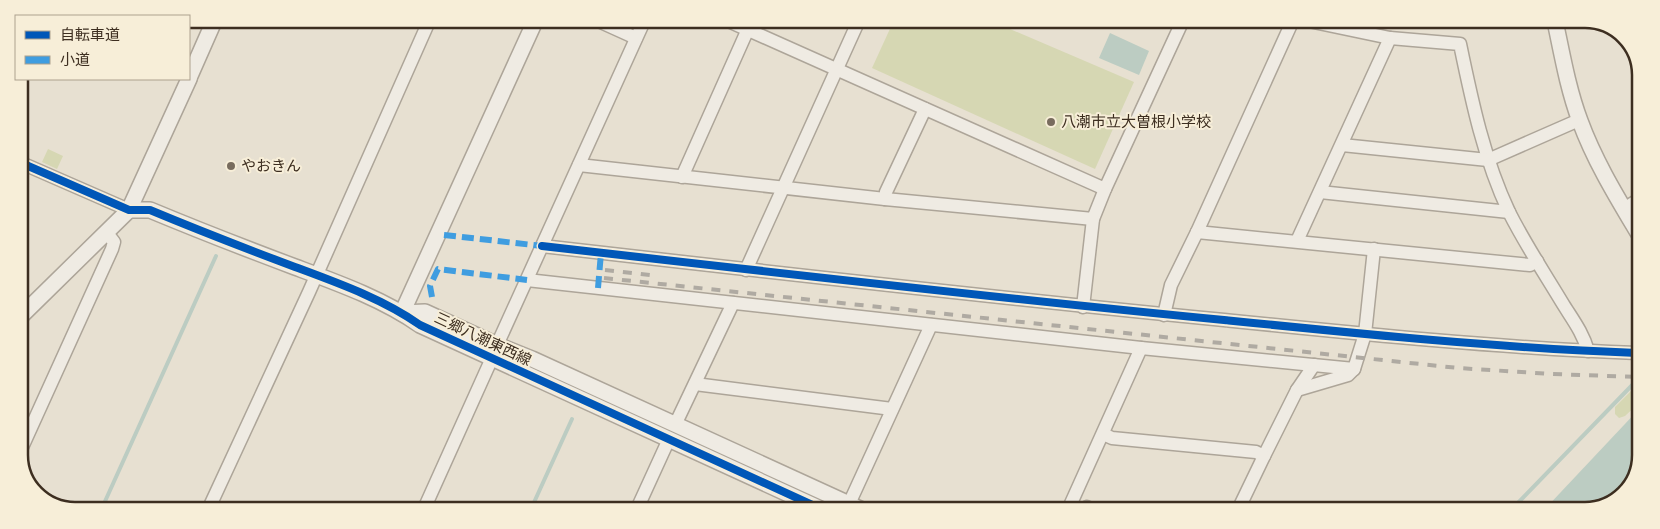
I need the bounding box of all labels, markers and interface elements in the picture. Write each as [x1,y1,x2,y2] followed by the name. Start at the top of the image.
[15,15,190,80] legend
[60,27,120,43] text: 自転車道
[60,52,90,68] text: 小道
[1061,114,1211,130] place label: 八潮市立大曽根小学校
[1045,116,1057,128] marker: 八潮市立大曽根小学校
[241,158,301,174] place label: やおきん
[225,160,237,172] marker: やおきん
[432,310,534,368] street label: 三郷八潮東西線

